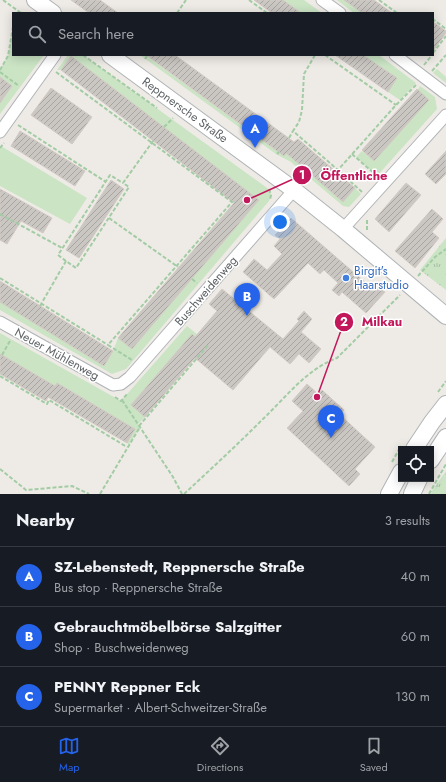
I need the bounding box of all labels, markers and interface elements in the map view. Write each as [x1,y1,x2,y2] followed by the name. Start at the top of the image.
[12,12,434,56] search box
[26,23,48,45] icon: search
[58,23,134,45] text: Search here
[138,73,232,147] street label: Reppnersche Straße
[242,115,268,148] pin: A
[292,163,395,188] callout: Öffentliche
[299,166,305,184] text: 1
[320,166,388,185] text: Öffentliche
[270,212,290,232] your location
[171,252,241,330] street label: Buschweidenweg
[354,262,409,294] place label: Birgit's Haarstudio
[341,273,351,283] marker: Birgit's Haarstudio
[234,283,260,316] pin: B
[334,309,410,334] callout: Milkau
[362,312,402,331] text: Milkau
[340,313,348,331] text: 2
[11,323,103,385] street label: Neuer Mühlenweg
[318,405,344,438] pin: C
[398,446,434,482] map controls
[398,446,434,482] button: locate
[16,508,74,532] text: Nearby
[385,511,430,530] text: 3 results
[54,556,305,578] text: SZ-Lebenstedt, Reppnersche Straße
[24,567,34,586] text: A
[401,567,430,586] text: 40 m
[54,578,222,597] text: Bus stop · Reppnersche Straße
[54,616,282,638] text: Gebrauchtmöbelbörse Salzgitter
[25,627,33,646] text: B
[401,627,430,646] text: 60 m
[54,638,189,657] text: Shop · Buschweidenweg
[54,676,200,698] text: PENNY Reppner Eck
[24,687,34,706] text: C
[395,687,430,706] text: 130 m
[54,698,267,717] text: Supermarket · Albert-Schweitzer-Straße
[58,735,80,775] tab: Map
[197,735,243,775] tab: Directions
[360,735,388,775] tab: Saved

